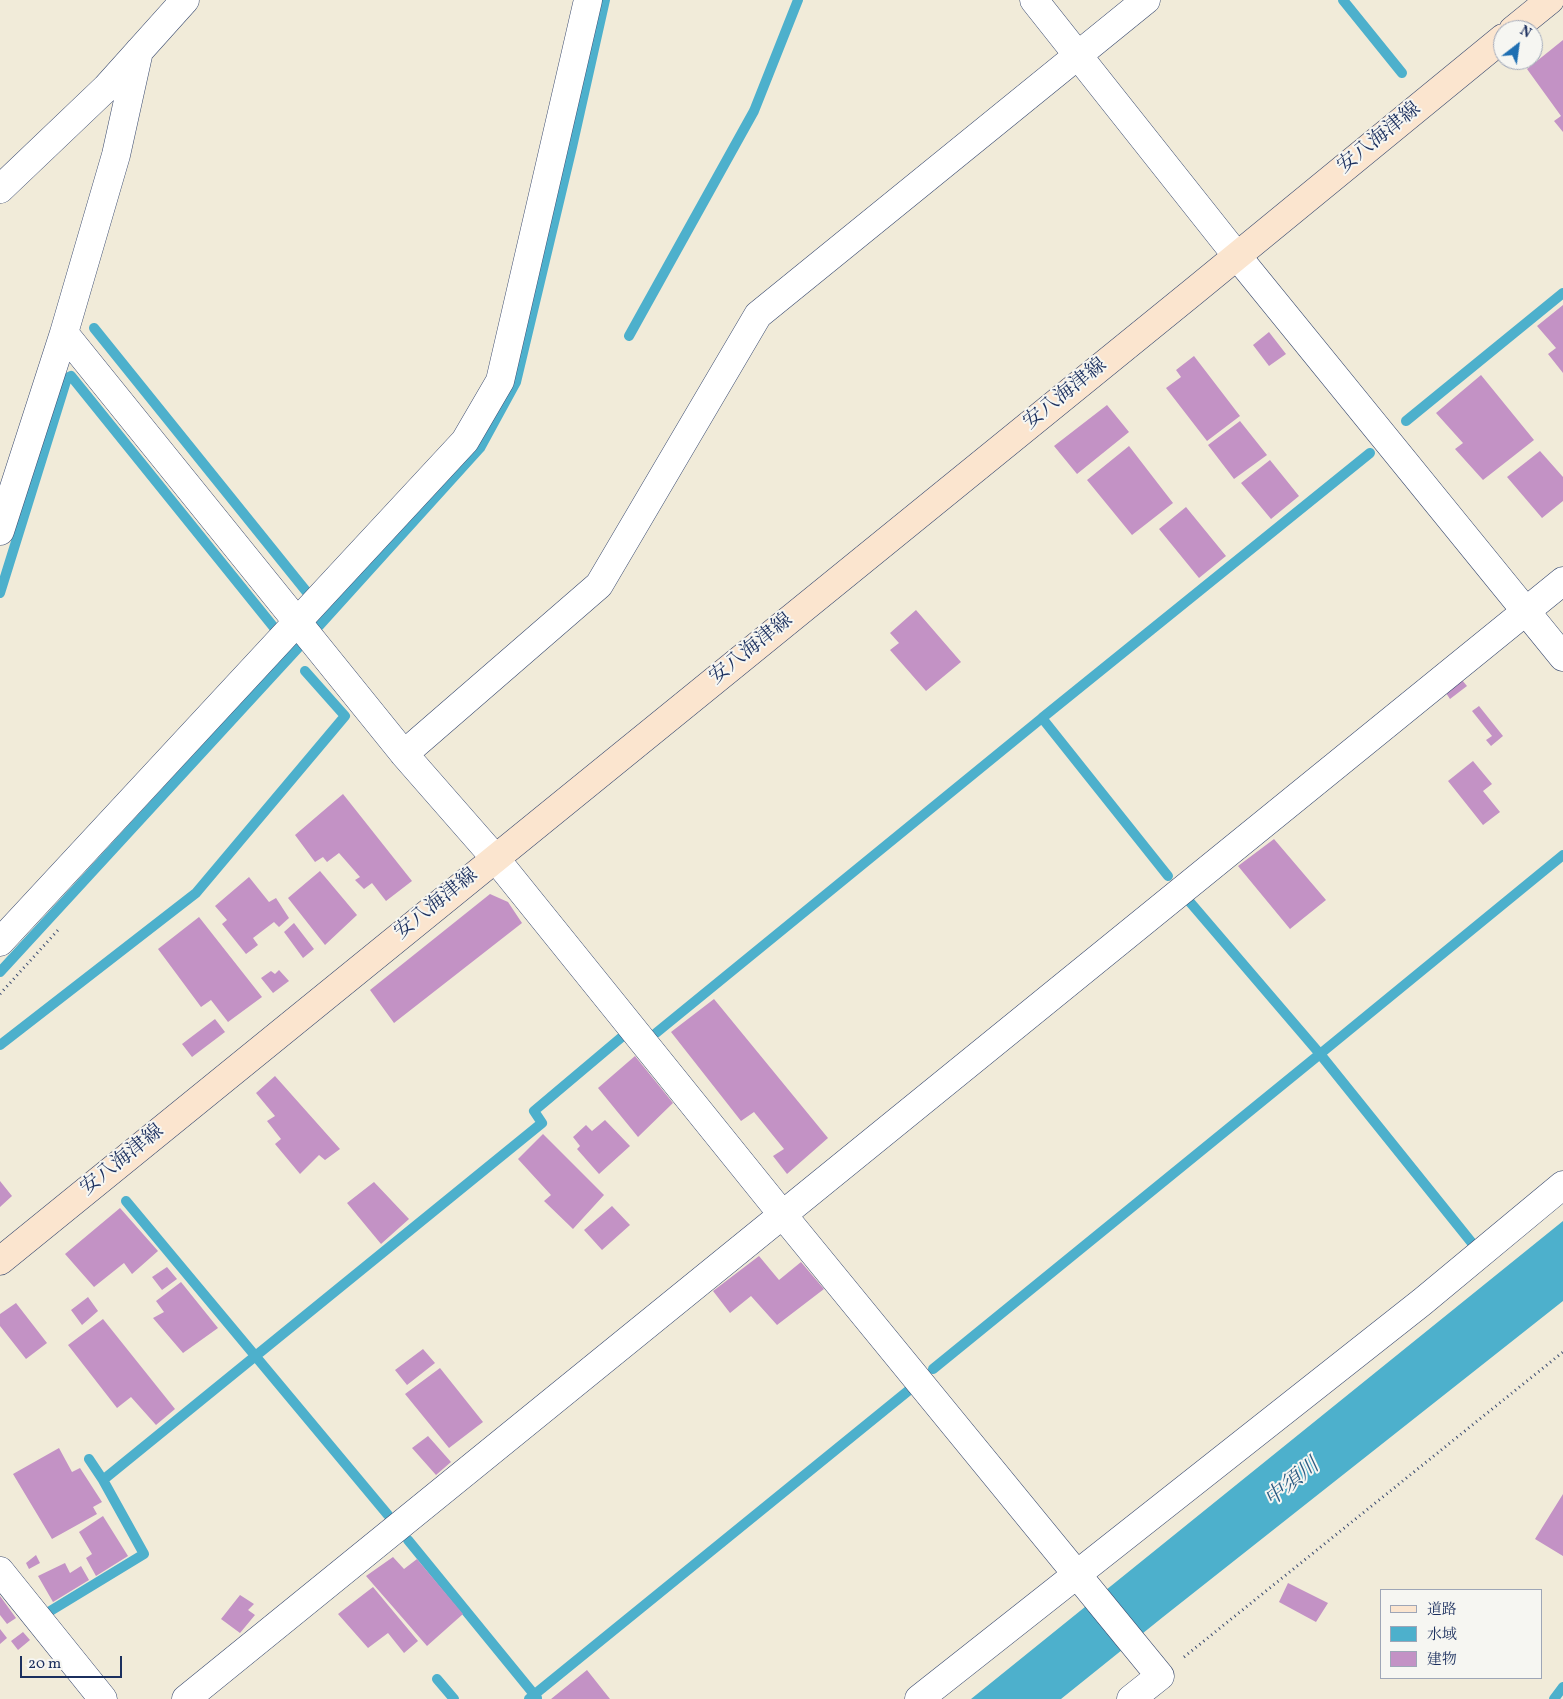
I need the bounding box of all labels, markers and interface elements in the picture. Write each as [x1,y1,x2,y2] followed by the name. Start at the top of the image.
[1493,20,1543,70] north arrow
[1516,22,1534,43] text: N
[1334,98,1426,180] street label: 安八海津線
[1020,354,1112,436] street label: 安八海津線
[706,609,798,691] street label: 安八海津線
[391,864,483,946] street label: 安八海津線
[77,1120,169,1202] street label: 安八海津線
[1261,1454,1325,1514] water label: 中須川
[1380,1589,1543,1679] legend
[1427,1600,1457,1621] text: 道路
[1427,1625,1457,1646] text: 水域
[22,1646,125,1678] scale bar
[1427,1650,1457,1671] text: 建物
[28,1654,61,1675] text: 20 m

